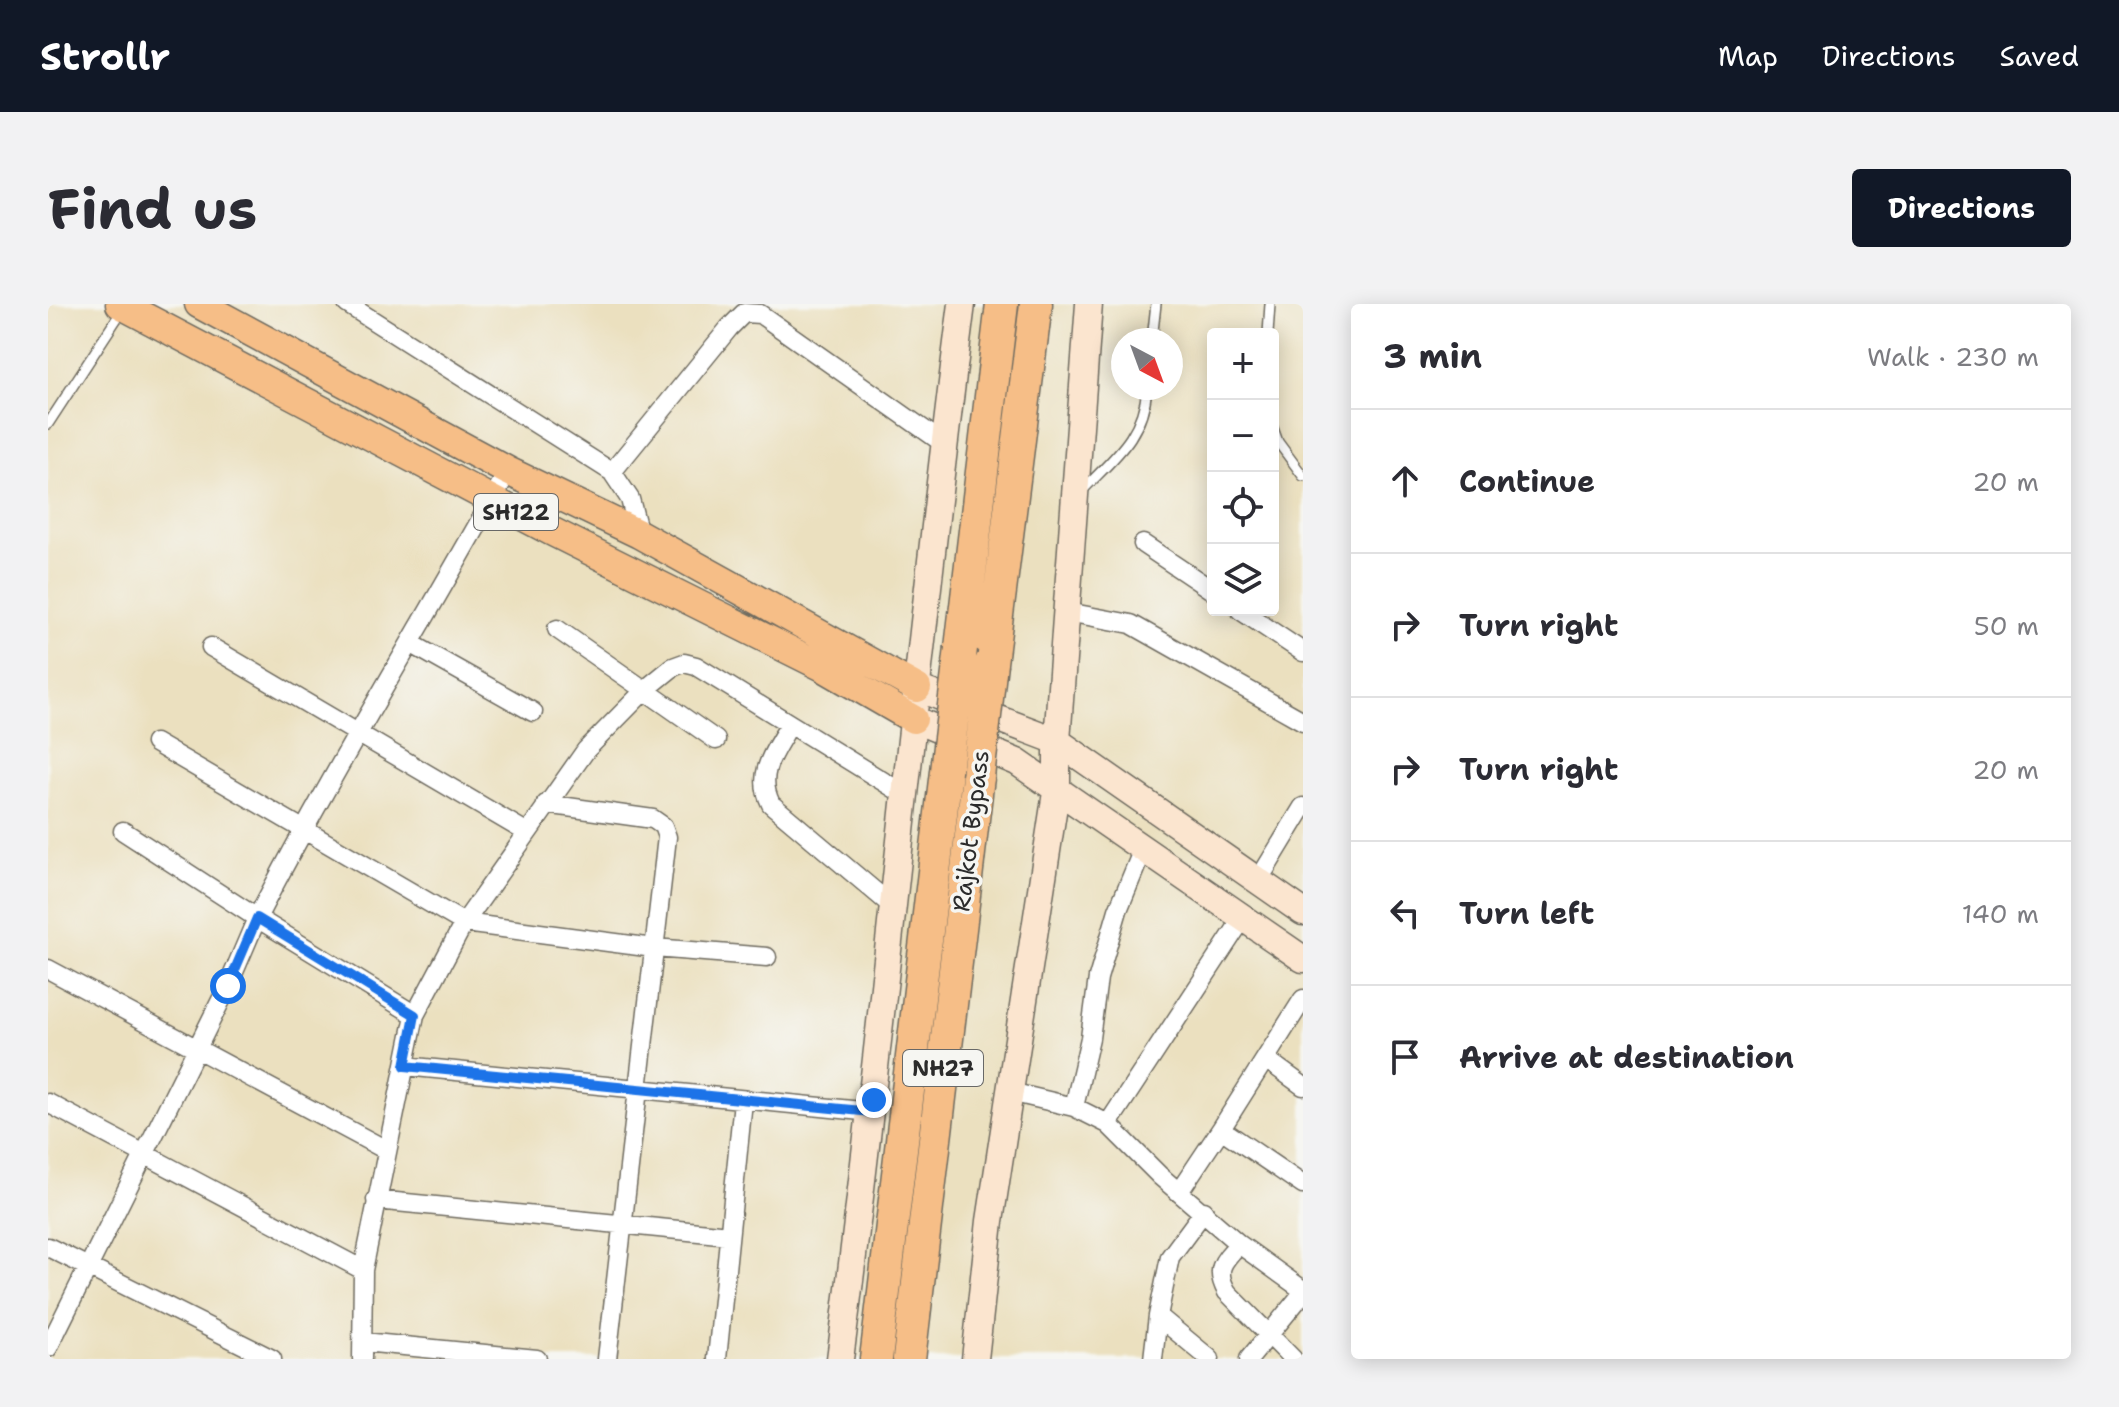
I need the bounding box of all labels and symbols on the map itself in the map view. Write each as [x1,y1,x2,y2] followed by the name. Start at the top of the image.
[1111,328,1183,400] north arrow
[474,494,558,530] road number: SH122
[945,748,997,914] street label: Rajkot Bypass
[210,968,246,1004] route start
[903,1050,983,1086] road number: NH27
[856,1082,892,1118] route end

